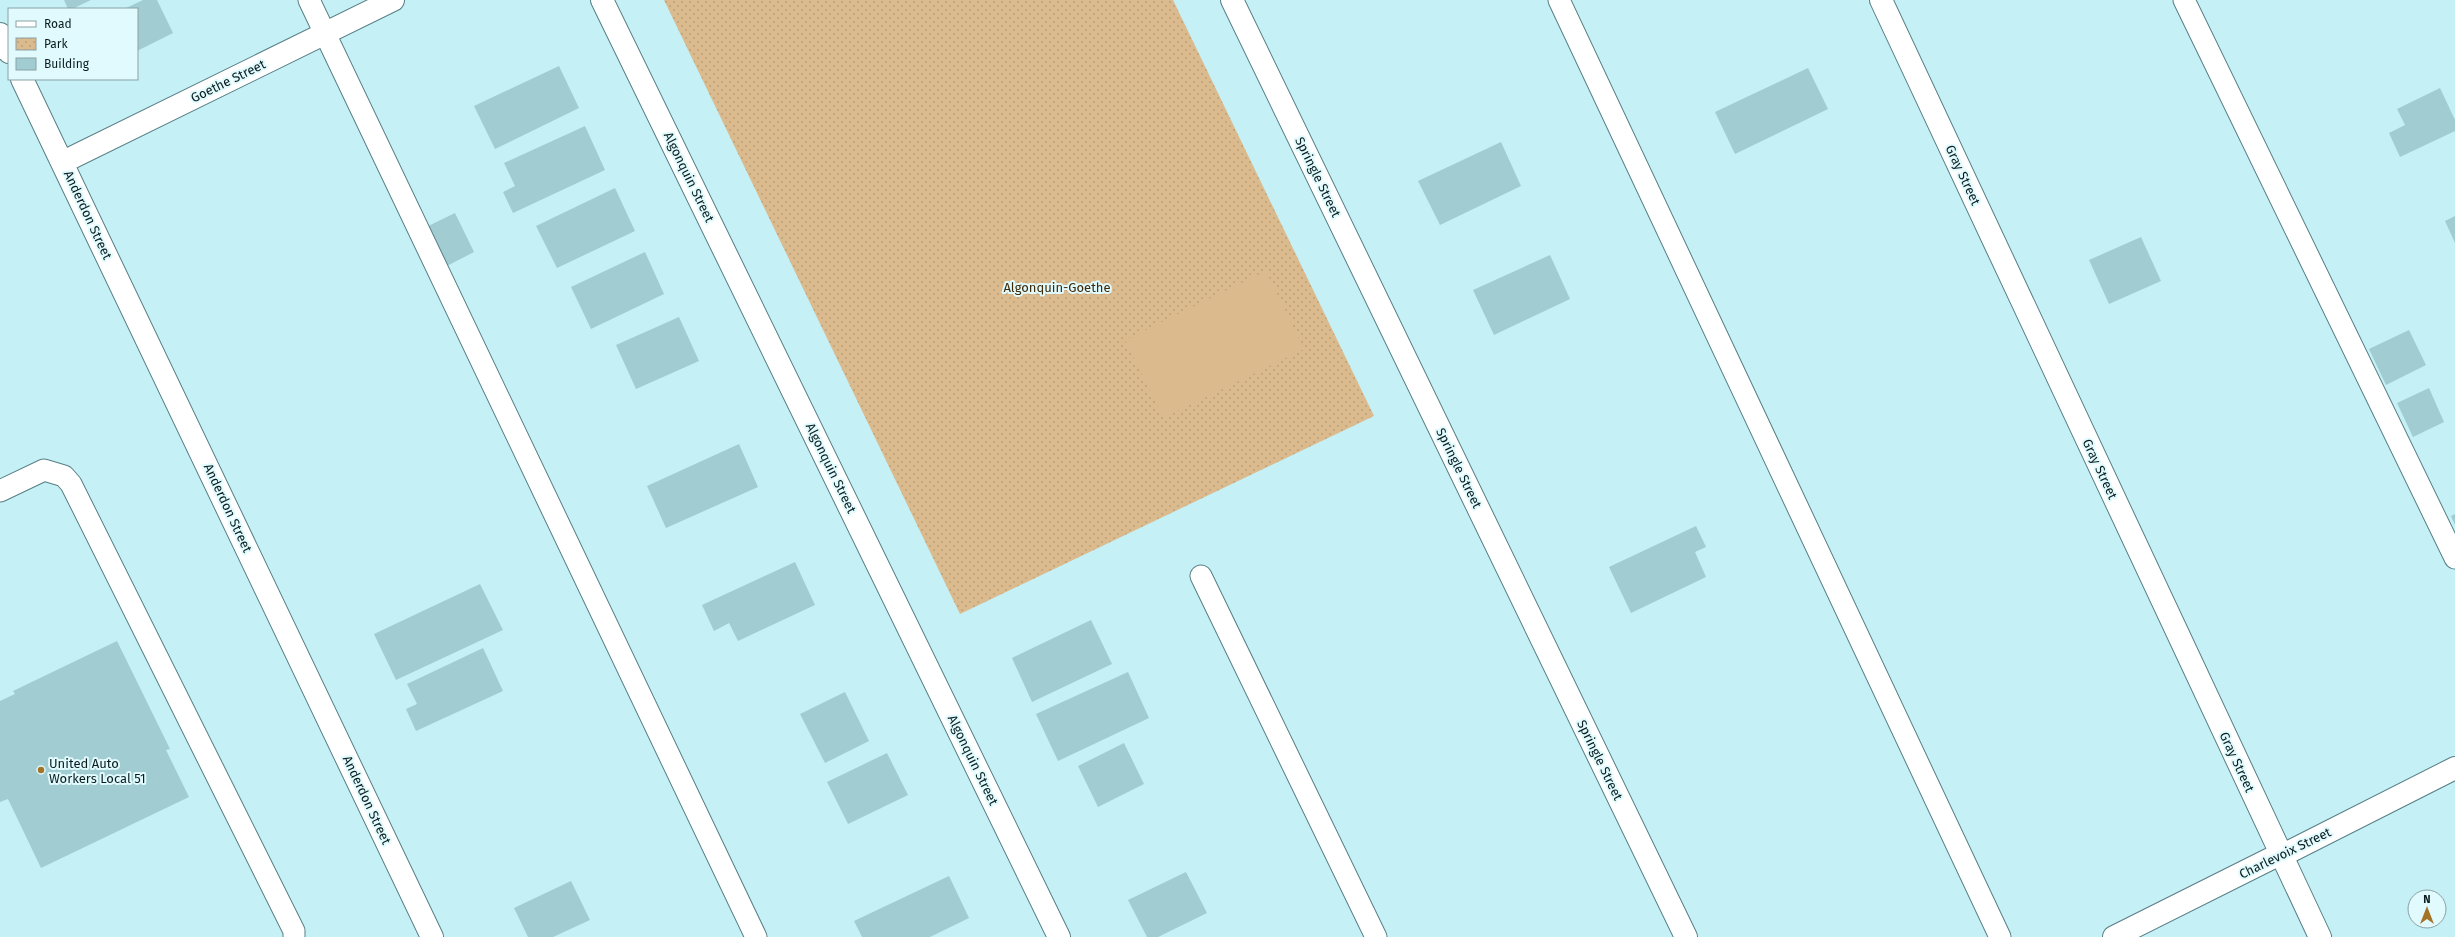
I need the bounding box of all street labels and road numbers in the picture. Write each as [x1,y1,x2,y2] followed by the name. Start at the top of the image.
[188,56,268,105] street label: Goethe Street
[661,130,717,225] street label: Algonquin Street
[1292,134,1344,220] street label: Springle Street
[1943,142,1984,208] street label: Gray Street
[61,168,115,262] street label: Anderdon Street
[803,421,859,516] street label: Algonquin Street
[1433,425,1485,511] street label: Springle Street
[2080,436,2121,502] street label: Gray Street
[201,461,255,555] street label: Anderdon Street
[945,713,1001,808] street label: Algonquin Street
[1574,717,1626,803] street label: Springle Street
[2217,729,2258,795] street label: Gray Street
[340,753,394,847] street label: Anderdon Street
[2237,824,2334,882] street label: Charlevoix Street

